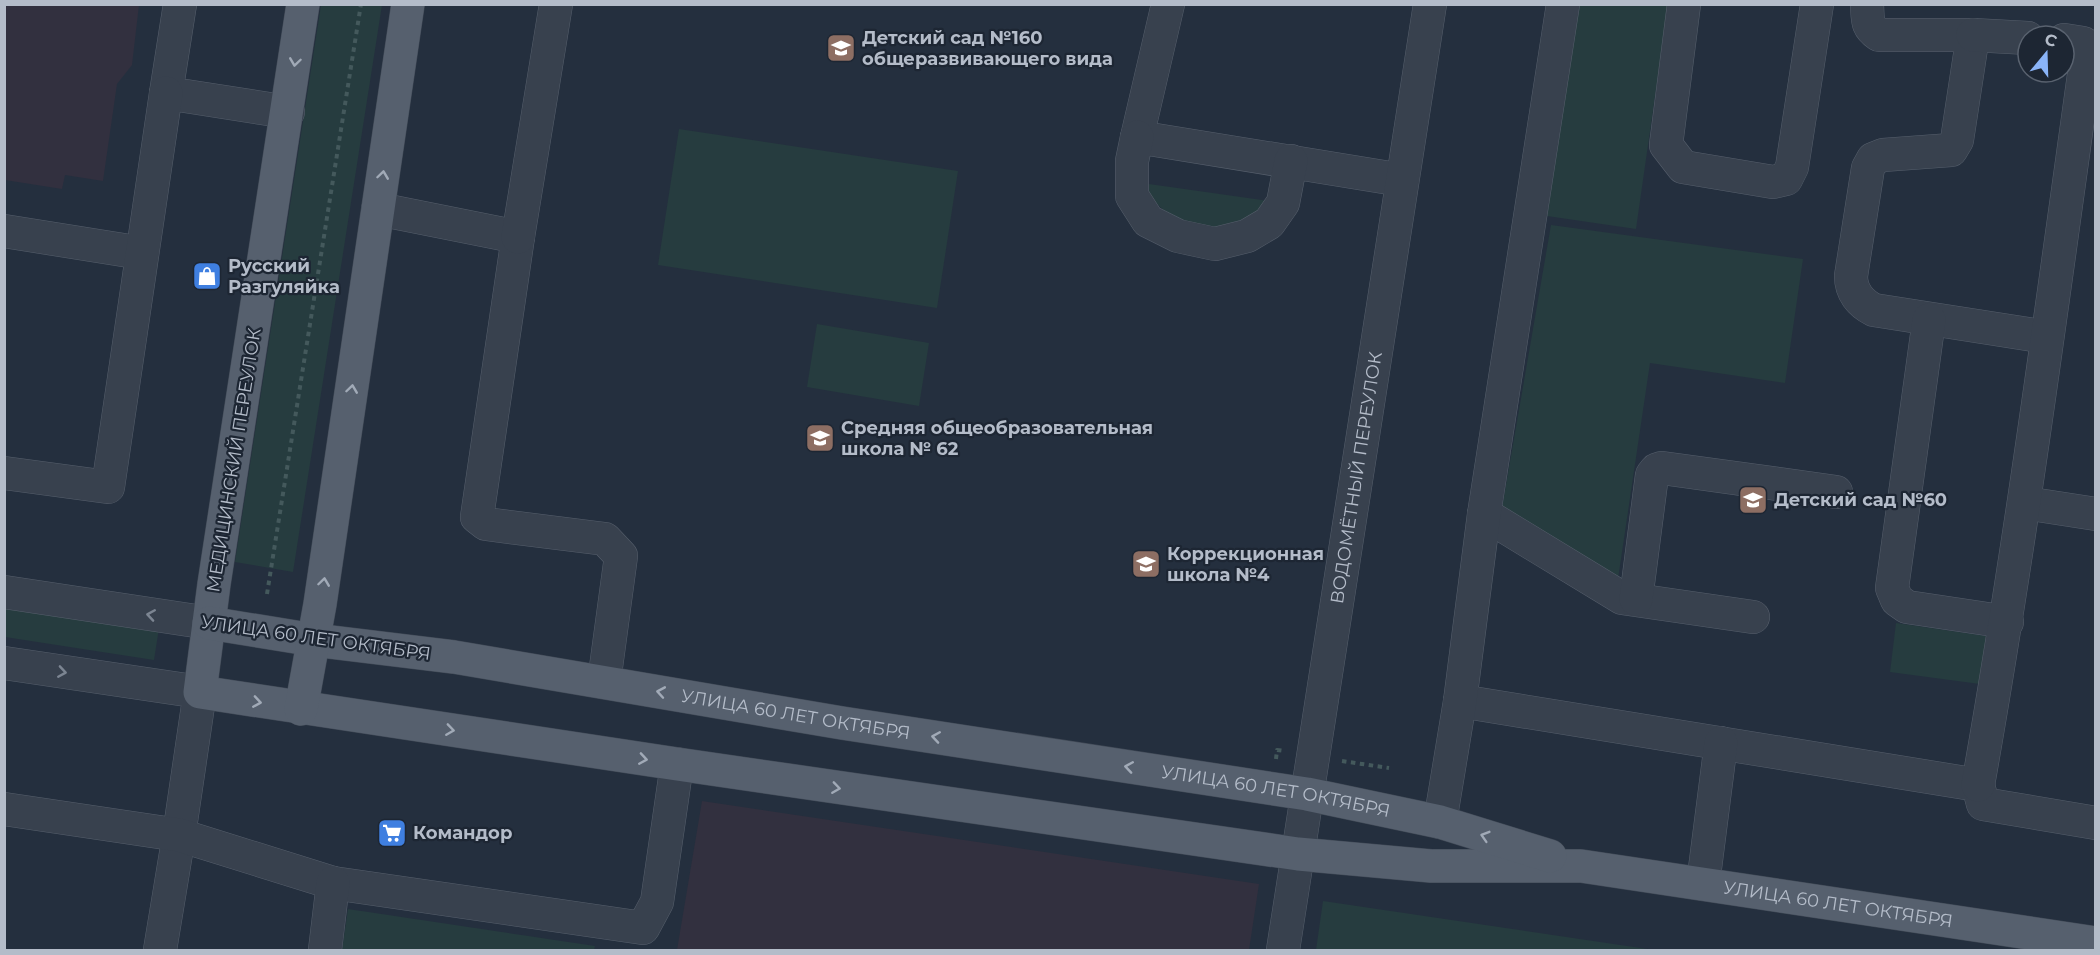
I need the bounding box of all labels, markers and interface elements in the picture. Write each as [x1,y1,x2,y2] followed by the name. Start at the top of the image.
[2016,24,2076,84] north arrow
[862,27,1113,70] place label: Детский сад №160 общеразвивающего вида
[2042,29,2060,51] text: С
[825,32,857,64] school or university icon: Детский сад №160 общеразвивающего вида
[289,58,301,67] one-way arrow
[376,171,388,180] one-way arrow
[228,255,340,298] place label: Русский Разгуляйка
[191,260,223,292] shop icon: Русский Разгуляйка
[202,326,266,594] street label: МЕДИЦИНСКИЙ ПЕРЕУЛОК
[1326,350,1387,605] street label: ВОДОМЁТНЫЙ ПЕРЕУЛОК
[345,385,357,394] one-way arrow
[841,417,1153,460] place label: Средняя общеобразовательная школа № 62
[804,422,836,454] school or university icon: Средняя общеобразовательная школа № 62
[1737,484,1769,516] school or university icon: Детский сад №60
[1774,489,1947,511] place label: Детский сад №60
[1167,543,1324,586] place label: Коррекционная школа №4
[1130,548,1162,580] school or university icon: Коррекционная школа №4
[317,578,329,587] one-way arrow
[146,609,155,621] one-way arrow
[200,611,432,665] street label: УЛИЦА 60 ЛЕТ ОКТЯБРЯ
[58,666,67,678] one-way arrow
[680,685,912,744] street label: УЛИЦА 60 ЛЕТ ОКТЯБРЯ
[656,686,666,698] one-way arrow
[253,695,262,707] one-way arrow
[446,723,455,735] one-way arrow
[932,732,941,744] one-way arrow
[639,753,648,765] one-way arrow
[1160,761,1392,822] street label: УЛИЦА 60 ЛЕТ ОКТЯБРЯ
[1124,762,1133,774] one-way arrow
[832,781,841,793] one-way arrow
[376,817,408,849] supermarket icon: Командор
[413,822,512,844] place label: Командор
[1480,831,1491,843] one-way arrow
[1722,876,1954,932] street label: УЛИЦА 60 ЛЕТ ОКТЯБРЯ

